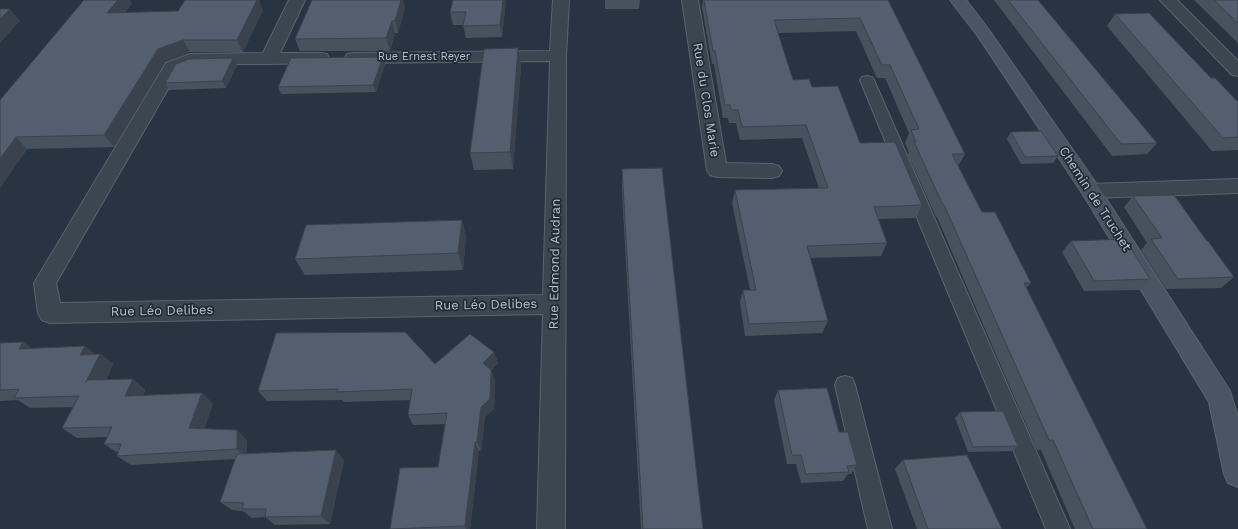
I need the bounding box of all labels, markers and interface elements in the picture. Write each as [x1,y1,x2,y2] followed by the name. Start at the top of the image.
[689,42,723,158] street label: Rue du Clos Marie
[378,50,470,64] street label: Rue Ernest Reyer
[1055,144,1135,254] street label: Chemin de Truchet
[546,199,564,329] street label: Rue Edmond Audran
[435,296,537,314] street label: Rue Léo Delibes
[111,302,213,320] street label: Rue Léo Delibes

